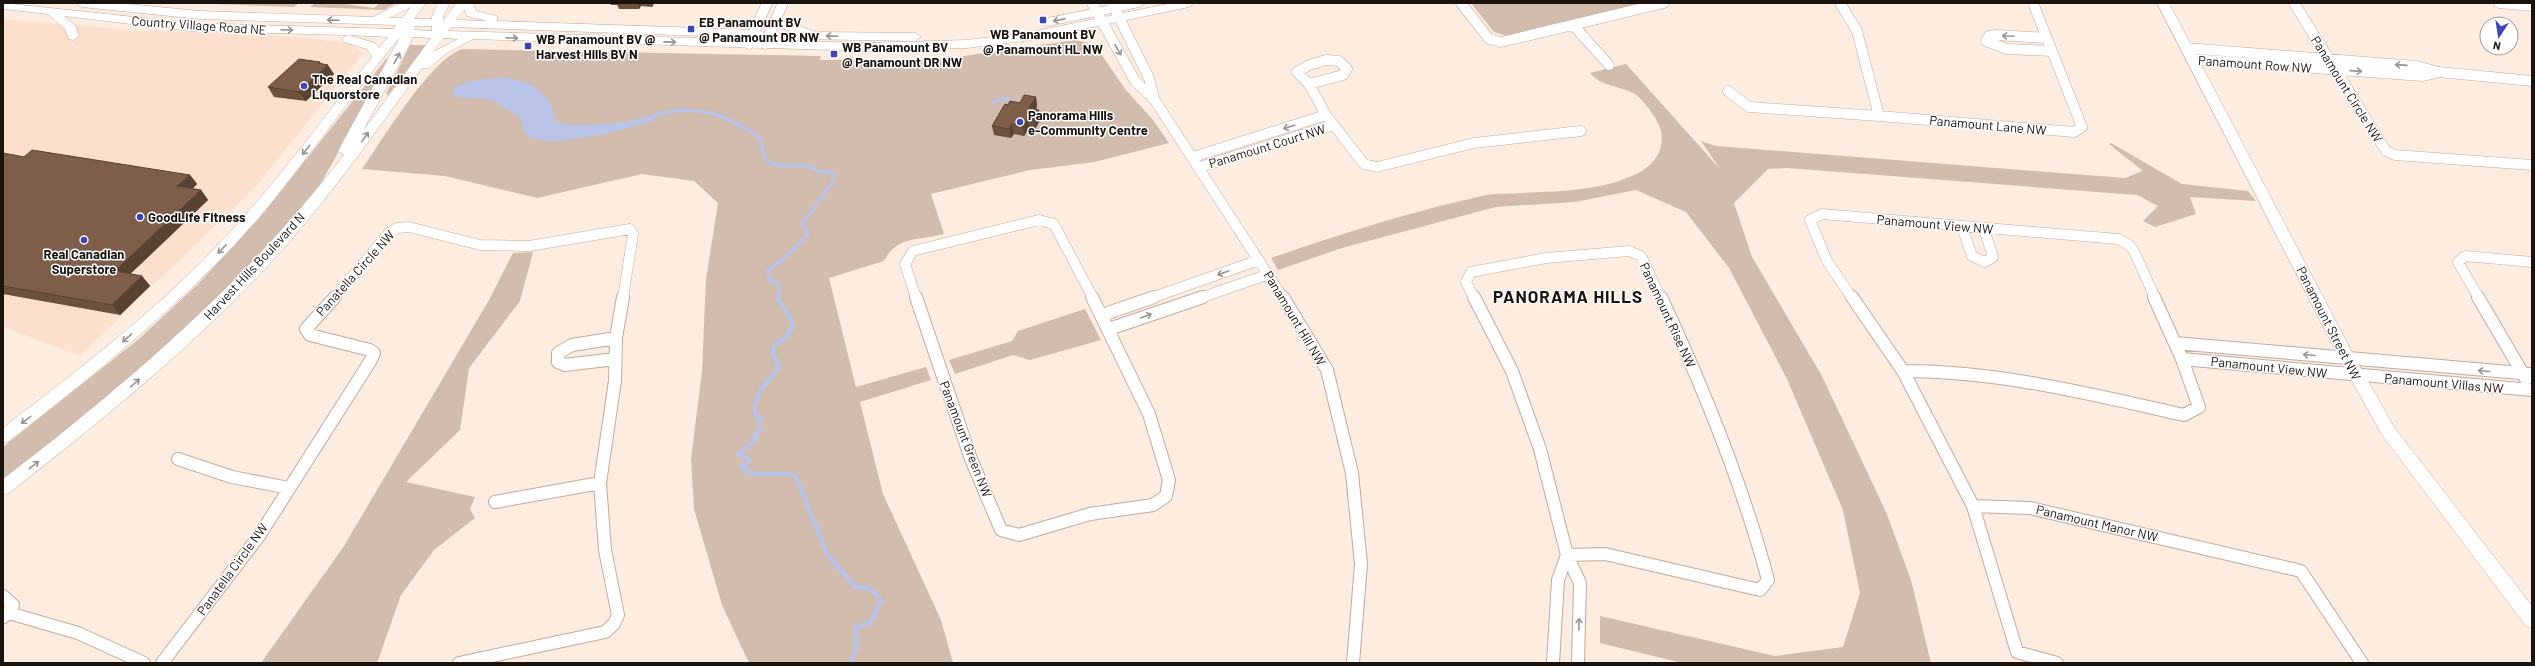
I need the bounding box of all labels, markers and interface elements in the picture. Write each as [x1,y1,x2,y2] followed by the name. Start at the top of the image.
[131,12,267,38] street label: Country Village Road NE
[699,14,820,45] place label: EB Panamount BV @ Panamount DR NW
[1038,15,1048,25] marker: WB Panamount BV @ Panamount HL NW
[327,16,340,23] one-way arrow
[1053,16,1066,24] one-way arrow
[2479,16,2519,56] north arrow
[686,24,696,34] marker: EB Panamount BV @ Panamount DR NW
[983,26,1103,57] place label: WB Panamount BV @ Panamount HL NW
[280,27,293,34] one-way arrow
[536,31,656,62] place label: WB Panamount BV @ Harvest Hills BV N
[826,32,839,39] one-way arrow
[2002,32,2015,40] one-way arrow
[2308,33,2387,146] street label: Panamount Circle NW
[505,34,518,41] one-way arrow
[663,38,676,45] one-way arrow
[842,39,963,70] place label: WB Panamount BV @ Panamount DR NW
[2492,39,2502,53] text: N
[523,41,533,51] marker: WB Panamount BV @ Harvest Hills BV N
[1114,44,1122,56] one-way arrow
[829,49,839,59] marker: WB Panamount BV @ Panamount DR NW
[394,52,401,64] one-way arrow
[2198,52,2313,76] street label: Panamount Row NW
[2395,62,2408,69] one-way arrow
[2349,68,2362,75] one-way arrow
[312,71,417,102] place label: The Real Canadian Liquorstore
[299,81,309,91] marker: The Real Canadian Liquorstore
[1028,107,1148,138] place label: Panorama Hills e-Community Centre
[1929,112,2048,138] street label: Panamount Lane NW
[1015,117,1025,127] marker: Panorama Hills e-Community Centre
[1207,120,1328,171] street label: Panamount Court NW
[1283,124,1296,131] one-way arrow
[361,132,369,143] one-way arrow
[302,145,310,156] one-way arrow
[148,209,246,225] place label: GoodLife Fitness
[200,209,308,323] street label: Harvest Hills Boulevard N
[1876,211,1995,237] street label: Panamount View NW
[135,212,145,222] marker: GoodLife Fitness
[312,226,398,319] street label: Panatella Circle NW
[79,235,89,245] marker: Real Canadian Superstore
[217,244,227,254] one-way arrow
[44,246,124,277] place label: Real Canadian Superstore
[1637,260,1700,371] street label: Panamount Rise NW
[2293,264,2365,383] street label: Panamount Street NW
[1260,268,1330,369] street label: Panamount Hill NW
[1217,269,1229,277] one-way arrow
[1493,286,1643,306] district label: PANORAMA HILLS
[1139,312,1151,320] one-way arrow
[122,334,133,343] one-way arrow
[2303,352,2316,359] one-way arrow
[2210,353,2329,381] street label: Panamount View NW
[2478,367,2491,374] one-way arrow
[2384,370,2505,396] street label: Panamount Villas NW
[130,378,140,388] one-way arrow
[936,379,996,500] street label: Panamount Green NW
[21,416,32,424] one-way arrow
[28,460,39,469] one-way arrow
[2035,501,2160,545] street label: Panamount Manor NW
[193,519,271,618] street label: Panatella Circle NW
[1575,618,1583,631] one-way arrow

